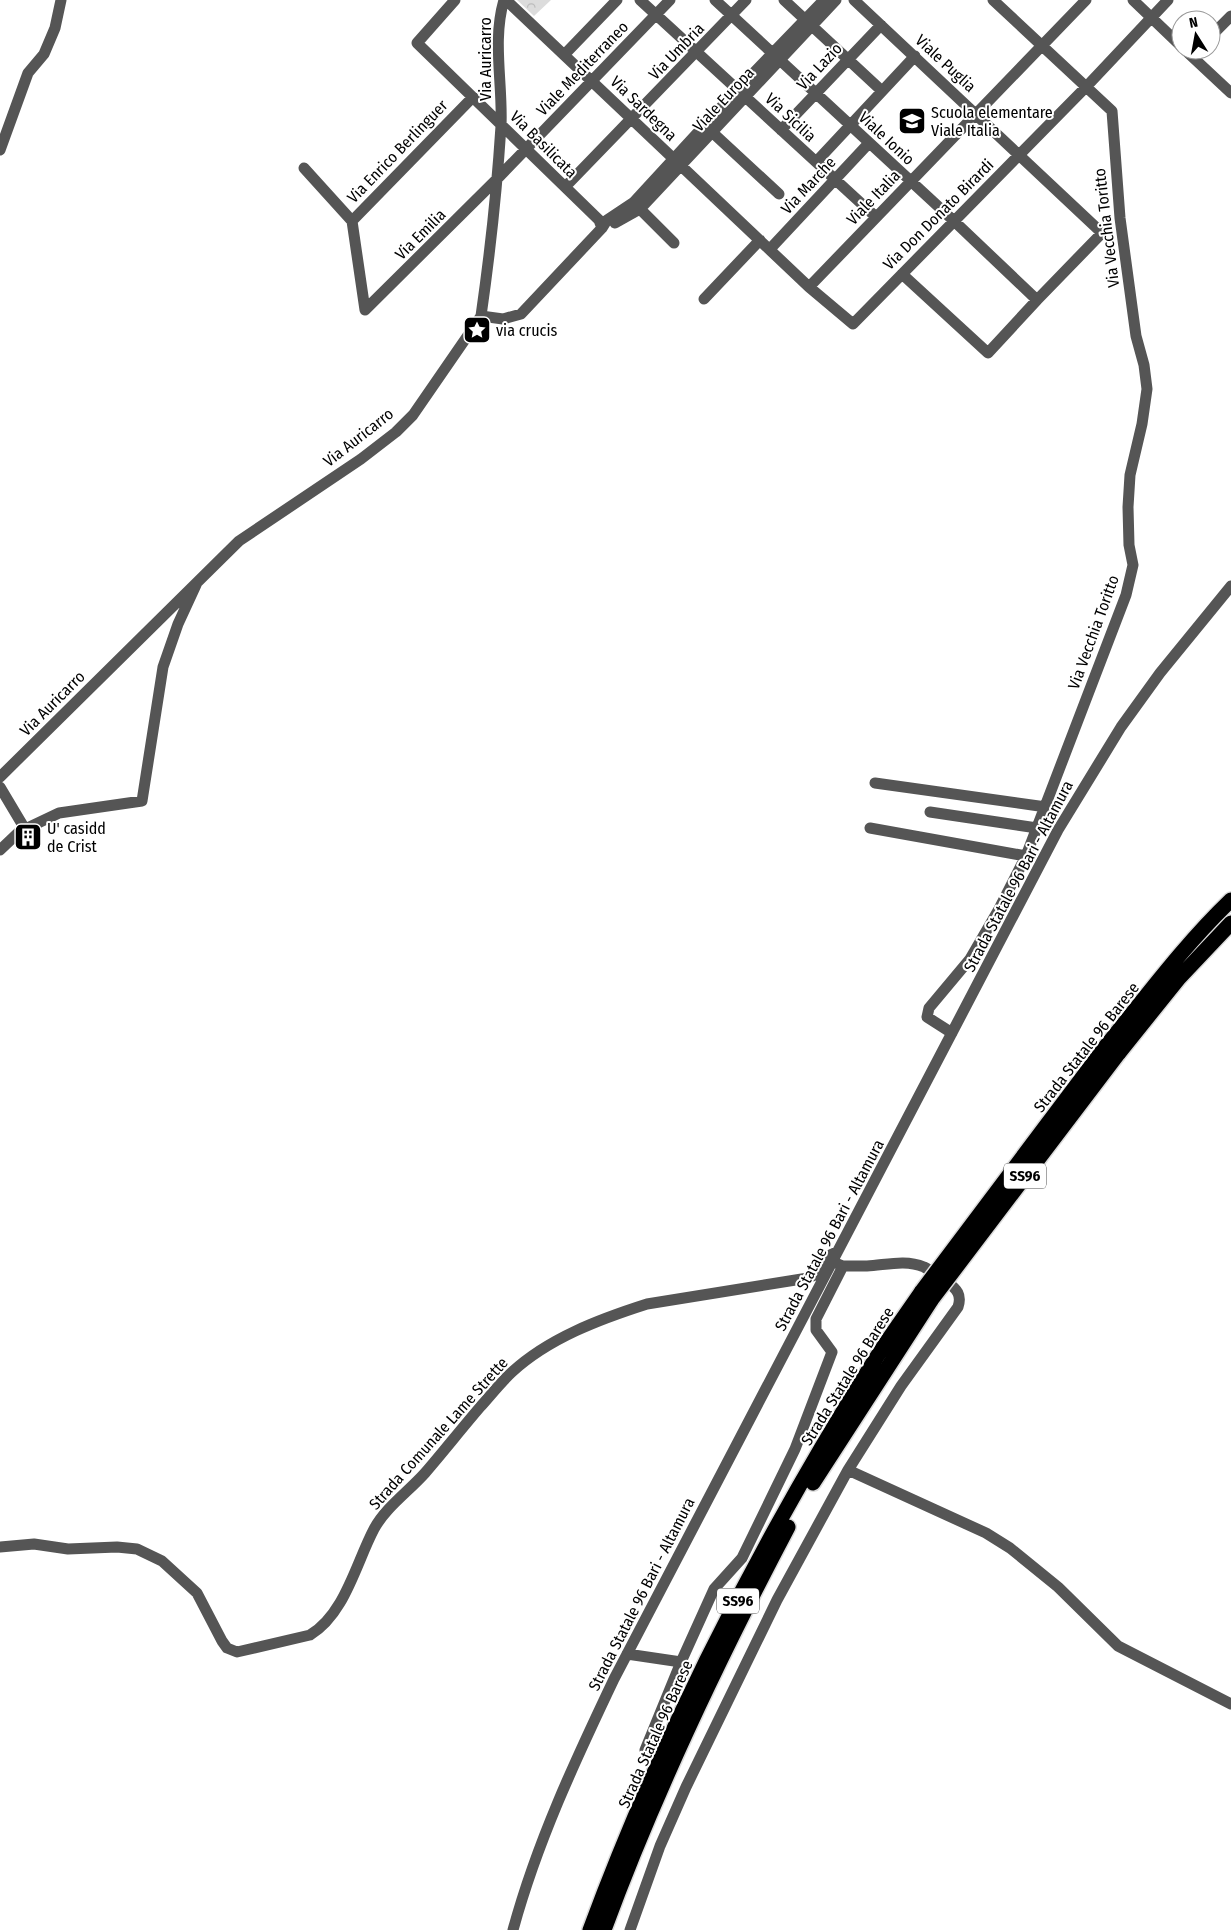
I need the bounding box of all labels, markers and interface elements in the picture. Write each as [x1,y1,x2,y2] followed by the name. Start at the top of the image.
[1171,10,1221,60] north arrow
[1188,14,1199,32] text: N
[476,17,495,101] street label: Via Auricarro
[533,17,632,119] street label: Viale Mediterraneo
[645,19,708,84] street label: Via Umbria
[912,31,980,96] street label: Viale Puglia
[793,39,846,94] street label: Via Lazio
[689,63,758,135] street label: Viale Europa
[606,72,681,145] street label: Via Sardegna
[761,89,820,146] street label: Via Sicilia
[343,96,452,207] street label: Via Enrico Berlinguer
[931,103,1053,140] place label: Scuola elementare Viale Italia
[897,106,927,136] school or university icon: Scuola elementare Viale Italia
[506,107,581,182] street label: Via Basilicata
[855,108,918,169] street label: Viale Ionio
[777,153,840,218] street label: Via Marche
[879,155,998,274] street label: Via Don Donato Birardi
[843,166,904,229] street label: Viale Italia
[1090,167,1123,289] street label: Via Vecchia Toritto
[391,205,450,264] street label: Via Emilia
[462,315,492,345] place icon: via crucis
[496,321,557,340] place label: via crucis
[319,404,397,471] street label: Via Auricarro
[1064,572,1123,692] street label: Via Vecchia Toritto
[16,667,89,740] street label: Via Auricarro
[960,777,1077,975] street label: Strada Statale 96 Bari - Altamura
[47,819,106,856] place label: U' casidd de Crist
[13,822,43,852] building icon: U' casidd de Crist
[1030,978,1143,1116] street label: Strada Statale 96 Barese
[771,1136,888,1334] street label: Strada Statale 96 Bari - Altamura
[1004,1164,1046,1188] road number: SS96
[797,1303,898,1449] street label: Strada Statale 96 Barese
[365,1353,512,1513] street label: Strada Comunale Lame Strette
[584,1494,699,1694] street label: Strada Statale 96 Bari - Altamura
[717,1588,759,1614] road number: SS96
[614,1657,697,1811] street label: Strada Statale 96 Barese

